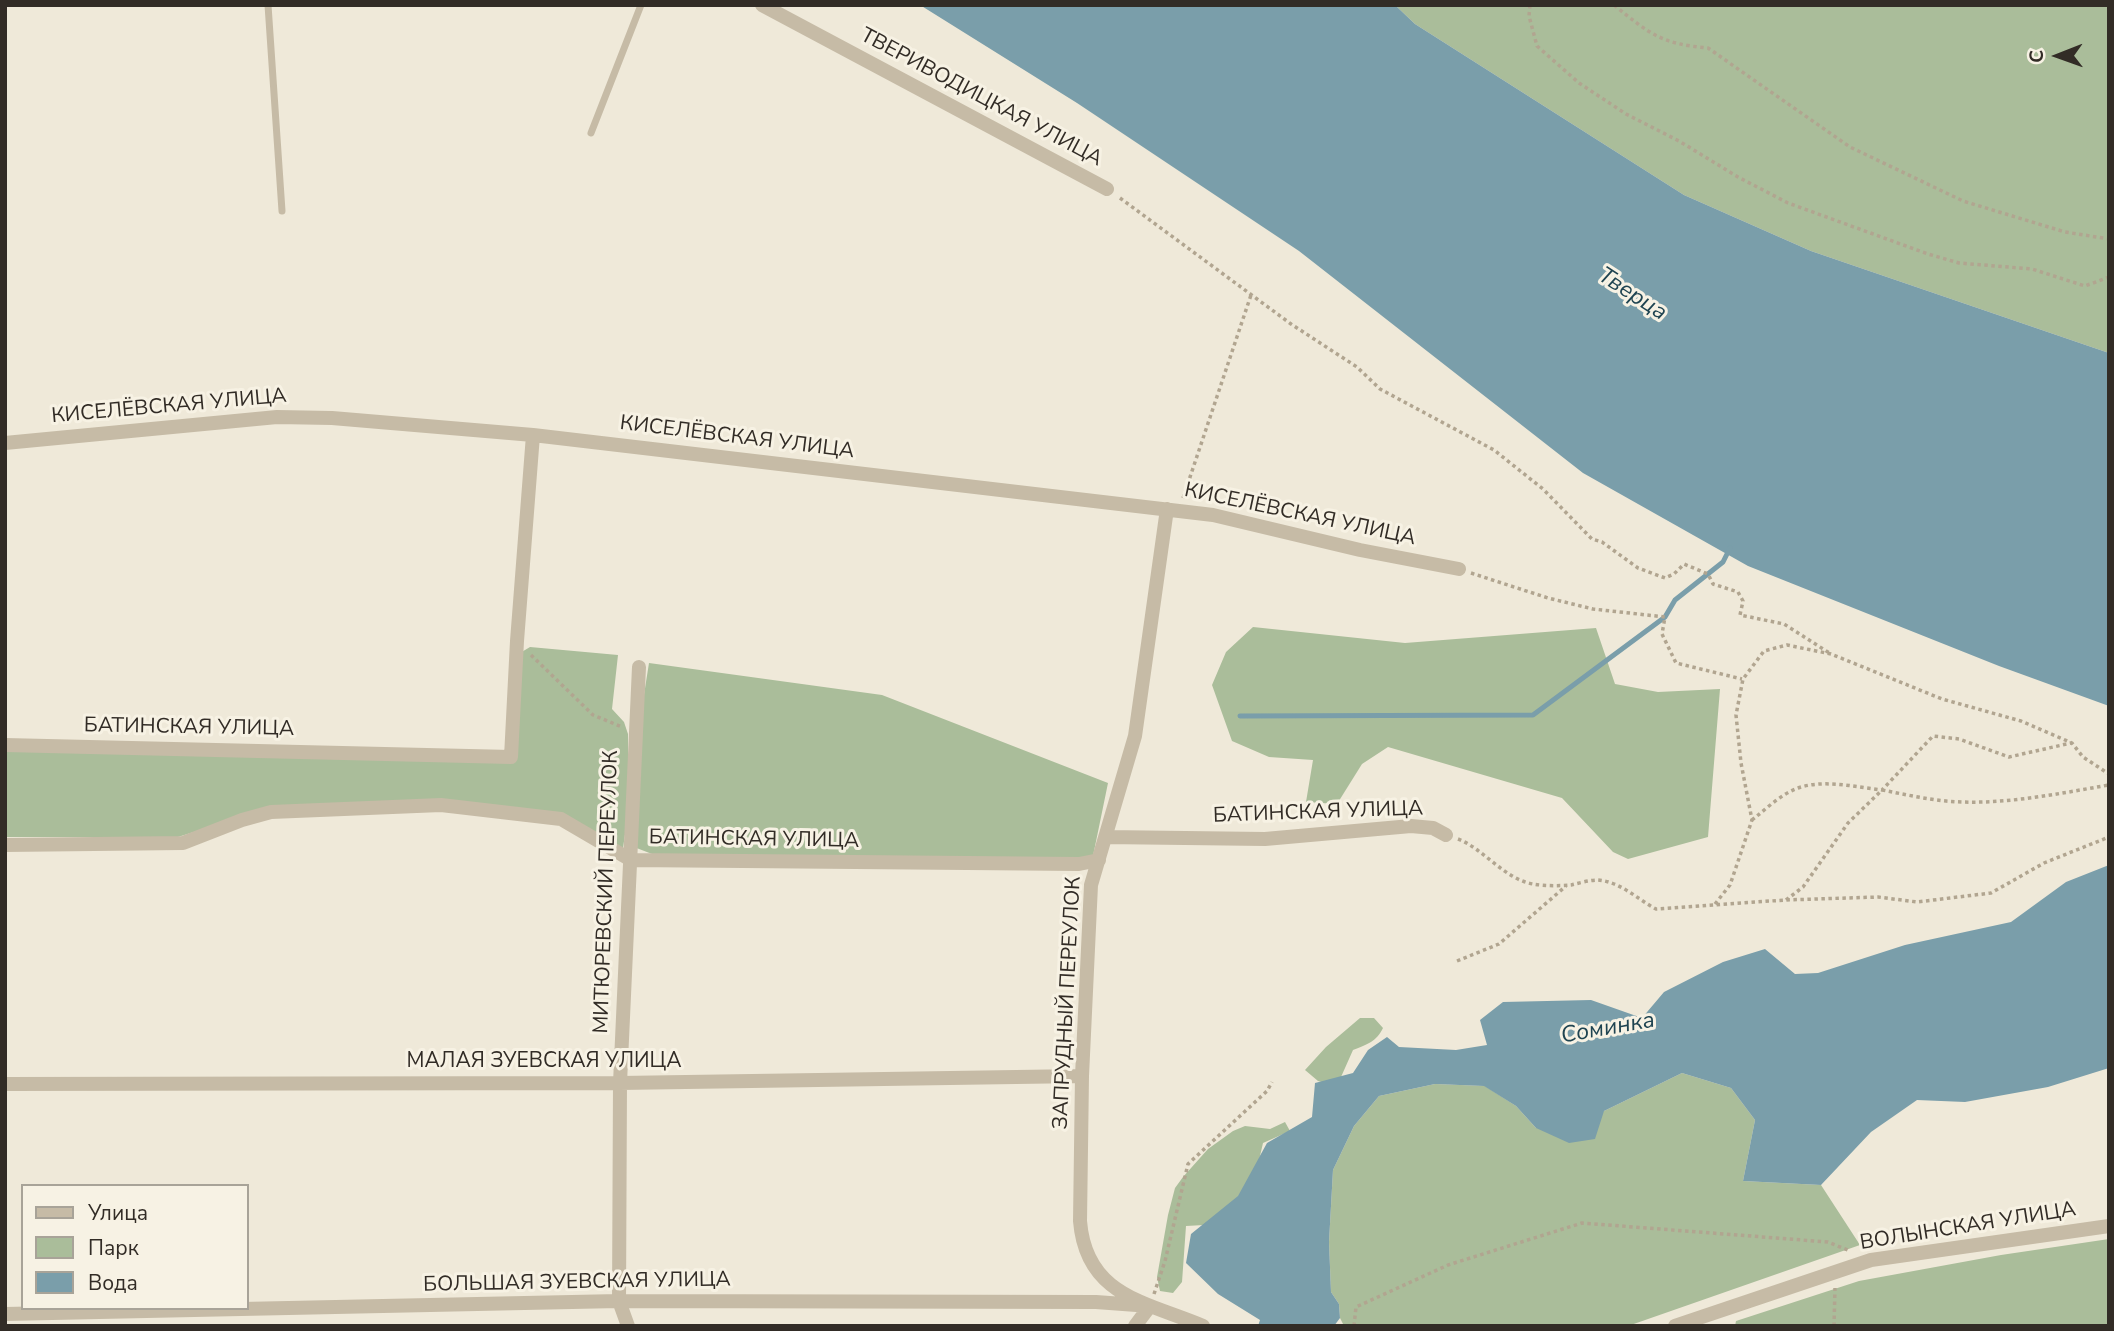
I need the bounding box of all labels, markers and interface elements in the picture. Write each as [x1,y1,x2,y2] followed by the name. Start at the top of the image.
[2023,21,2093,91] north arrow
[856,23,1106,173] street label: ТВЕРИВОДИЦКАЯ УЛИЦА
[2024,50,2050,63] text: С
[1592,262,1672,328] water label: Тверца
[50,384,288,430] street label: КИСЕЛЁВСКАЯ УЛИЦА
[618,411,856,465] street label: КИСЕЛЁВСКАЯ УЛИЦА
[1182,478,1418,552] street label: КИСЕЛЁВСКАЯ УЛИЦА
[84,714,294,742] street label: БАТИНСКАЯ УЛИЦА
[589,750,625,1034] street label: МИТЮРЕВСКИЙ ПЕРЕУЛОК
[1213,797,1423,829] street label: БАТИНСКАЯ УЛИЦА
[649,826,859,854] street label: БАТИНСКАЯ УЛИЦА
[1049,876,1087,1130] street label: ЗАПРУДНЫЙ ПЕРЕУЛОК
[1559,1007,1657,1051] water label: Соминка
[407,1049,681,1075] street label: МАЛАЯ ЗУЕВСКАЯ УЛИЦА
[21,1184,248,1310] legend
[1858,1197,2078,1257] street label: ВОЛЫНСКАЯ УЛИЦА
[88,1199,148,1227] text: Улица
[88,1234,139,1262] text: Парк
[423,1268,731,1298] street label: БОЛЬШАЯ ЗУЕВСКАЯ УЛИЦА
[88,1269,138,1297] text: Вода

